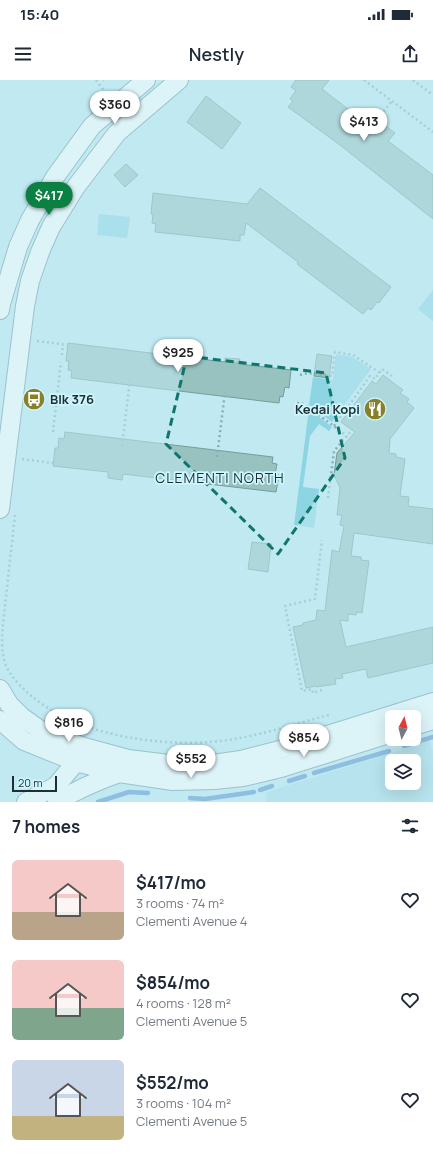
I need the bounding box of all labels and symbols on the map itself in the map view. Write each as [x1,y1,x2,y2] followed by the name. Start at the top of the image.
[91,91,139,125] pin: $360
[340,108,388,142] pin: $413
[25,182,73,216] pin: $417
[154,339,202,373] pin: $925
[21,386,47,412] bus stop icon: Blk 376
[50,390,94,408] place label: Blk 376
[362,396,388,422] restaurant icon: Kedai Kopi
[295,400,360,418] place label: Kedai Kopi
[155,468,285,487] district label: CLEMENTI NORTH
[45,709,93,743] pin: $816
[385,710,421,746] north arrow
[280,724,328,758] pin: $854
[167,745,215,779] pin: $552
[12,774,57,793] scale bar

